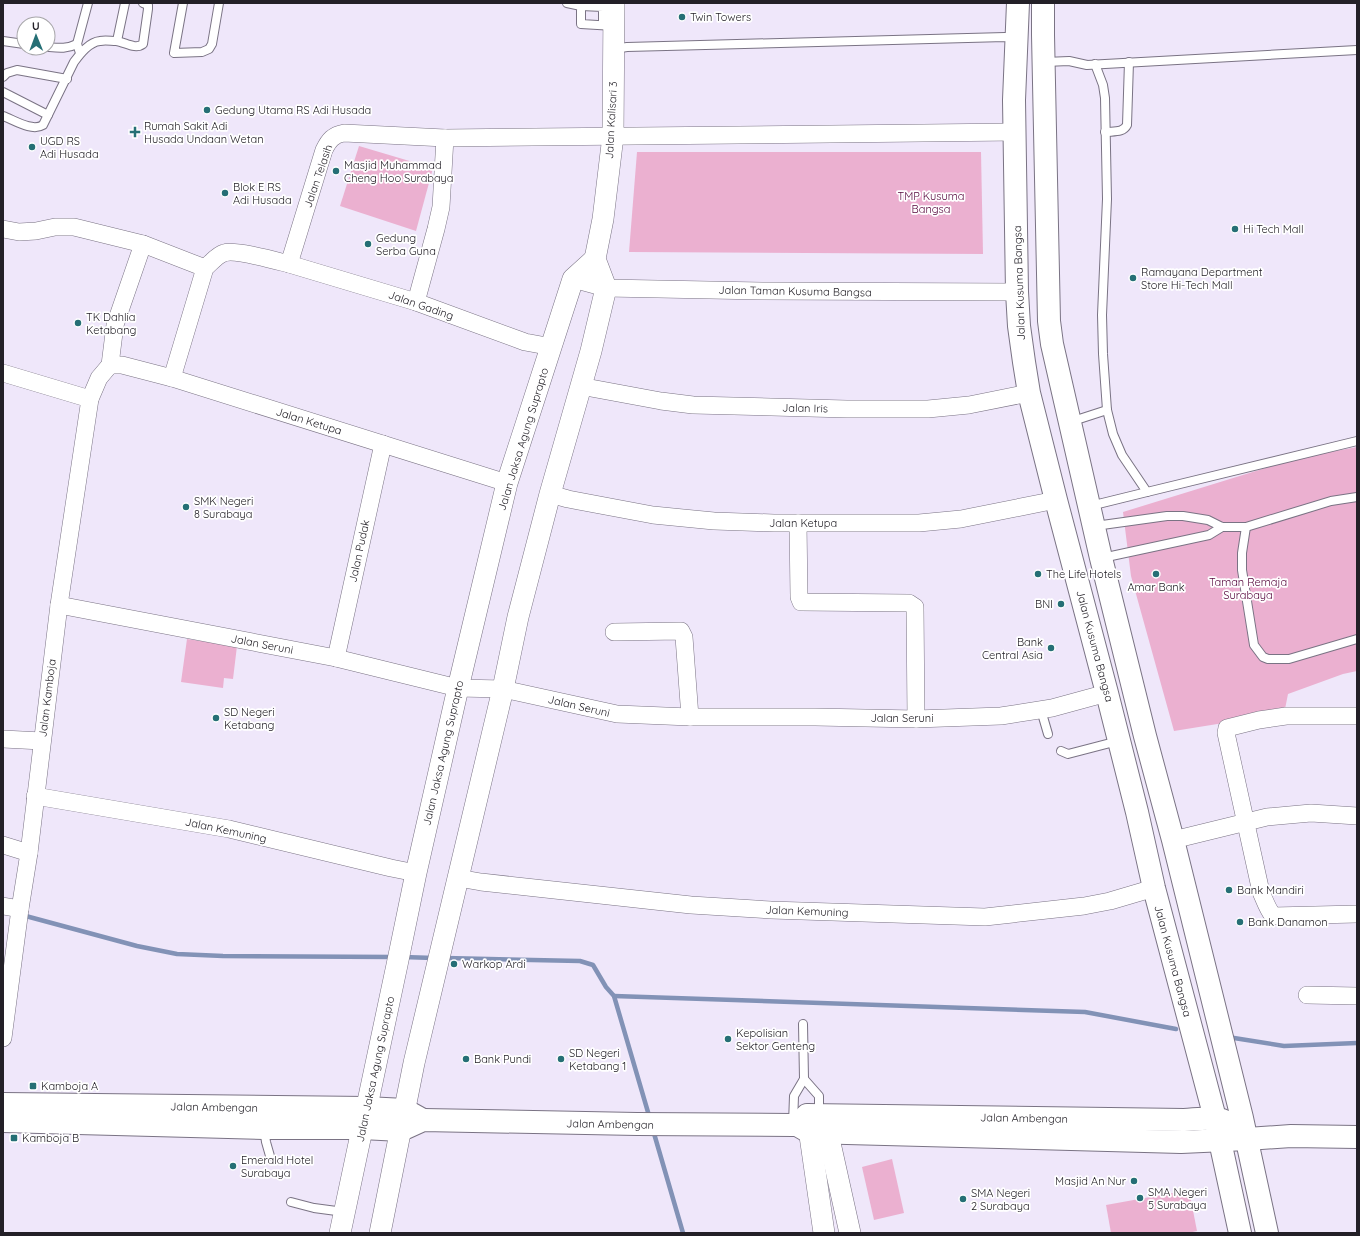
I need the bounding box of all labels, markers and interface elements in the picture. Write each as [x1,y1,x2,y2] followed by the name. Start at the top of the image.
[690,10,751,24] place label: Twin Towers
[677,12,687,22] marker: Twin Towers
[16,16,56,56] north arrow
[32,19,40,33] text: U
[602,81,620,159] street label: Jalan Kalisari 3
[215,103,371,117] place label: Gedung Utama RS Adi Husada
[202,105,212,115] marker: Gedung Utama RS Adi Husada
[144,119,264,146] place label: Rumah Sakit Adi Husada Undaan Wetan
[129,126,141,138] marker: Rumah Sakit Adi Husada Undaan Wetan
[40,134,99,161] place label: UGD RS Adi Husada
[27,142,37,152] marker: UGD RS Adi Husada
[301,143,335,209] street label: Jalan Telasih
[344,158,454,185] place label: Masjid Muhammad Cheng Hoo Surabaya
[331,166,341,176] marker: Masjid Muhammad Cheng Hoo Surabaya
[233,180,292,207] place label: Blok E RS Adi Husada
[220,188,230,198] marker: Blok E RS Adi Husada
[898,189,964,216] park label: TMP Kusuma Bangsa
[1243,222,1304,236] place label: Hi Tech Mall
[1230,224,1240,234] marker: Hi Tech Mall
[1010,225,1028,341] street label: Jalan Kusuma Bangsa
[376,231,436,258] place label: Gedung Serba Guna
[363,239,373,249] marker: Gedung Serba Guna
[1141,265,1263,292] place label: Ramayana Department Store Hi-Tech Mall
[1128,273,1138,283] marker: Ramayana Department Store Hi-Tech Mall
[718,283,872,299] street label: Jalan Taman Kusuma Bangsa
[386,287,456,323] street label: Jalan Gading
[86,310,136,337] place label: TK Dahlia Ketabang
[73,318,83,328] marker: TK Dahlia Ketabang
[495,366,551,512] street label: Jalan Jaksa Agung Suprapto
[782,401,828,415] street label: Jalan Iris
[274,404,344,438] street label: Jalan Ketupa
[194,494,253,521] place label: SMK Negeri 8 Surabaya
[181,502,191,512] marker: SMK Negeri 8 Surabaya
[769,516,837,530] street label: Jalan Ketupa
[346,518,372,584] street label: Jalan Pudak
[1046,567,1121,581] place label: The Life Hotels
[1033,569,1043,579] marker: The Life Hotels
[1151,569,1161,579] marker: Amar Bank
[1209,575,1287,602] park label: Taman Remaja Surabaya
[1127,580,1185,594] place label: Amar Bank
[1073,589,1117,703] street label: Jalan Kusuma Bangsa
[1035,597,1053,611] place label: BNI
[1056,599,1066,609] marker: BNI
[230,631,294,657] street label: Jalan Seruni
[982,635,1043,662] place label: Bank Central Asia
[1046,643,1056,653] marker: Bank Central Asia
[35,658,59,738] street label: Jalan Kamboja
[419,679,467,827] street label: Jalan Jaksa Agung Suprapto
[547,692,611,720] street label: Jalan Seruni
[224,705,275,732] place label: SD Negeri Ketabang
[870,711,934,725] street label: Jalan Seruni
[211,713,221,723] marker: SD Negeri Ketabang
[184,815,268,845] street label: Jalan Kemuning
[1237,883,1304,897] place label: Bank Mandiri
[1224,885,1234,895] marker: Bank Mandiri
[765,903,849,919] street label: Jalan Kemuning
[1151,904,1195,1018] street label: Jalan Kusuma Bangsa
[1248,915,1328,929] place label: Bank Danamon
[1235,917,1245,927] marker: Bank Danamon
[462,957,526,971] place label: Warkop Ardi
[449,959,459,969] marker: Warkop Ardi
[353,995,397,1143] street label: Jalan Jaksa Agung Suprapto
[736,1026,815,1053] place label: Kepolisian Sektor Genteng
[723,1034,733,1044] marker: Kepolisian Sektor Genteng
[569,1046,626,1073] place label: SD Negeri Ketabang 1
[474,1052,531,1066] place label: Bank Pundi
[461,1054,471,1064] marker: Bank Pundi
[556,1054,566,1064] marker: SD Negeri Ketabang 1
[41,1079,98,1093] place label: Kamboja A
[28,1081,38,1091] marker: Kamboja A
[170,1099,258,1115] street label: Jalan Ambengan
[980,1110,1068,1126] street label: Jalan Ambengan
[566,1116,654,1132] street label: Jalan Ambengan
[22,1131,79,1145] place label: Kamboja B
[9,1133,19,1143] marker: Kamboja B
[241,1153,313,1180] place label: Emerald Hotel Surabaya
[228,1161,238,1171] marker: Emerald Hotel Surabaya
[1055,1174,1127,1188] place label: Masjid An Nur
[1129,1176,1139,1186] marker: Masjid An Nur
[1148,1185,1207,1212] place label: SMA Negeri 5 Surabaya
[971,1186,1030,1213] place label: SMA Negeri 2 Surabaya
[1135,1193,1145,1203] marker: SMA Negeri 5 Surabaya
[958,1194,968,1204] marker: SMA Negeri 2 Surabaya

